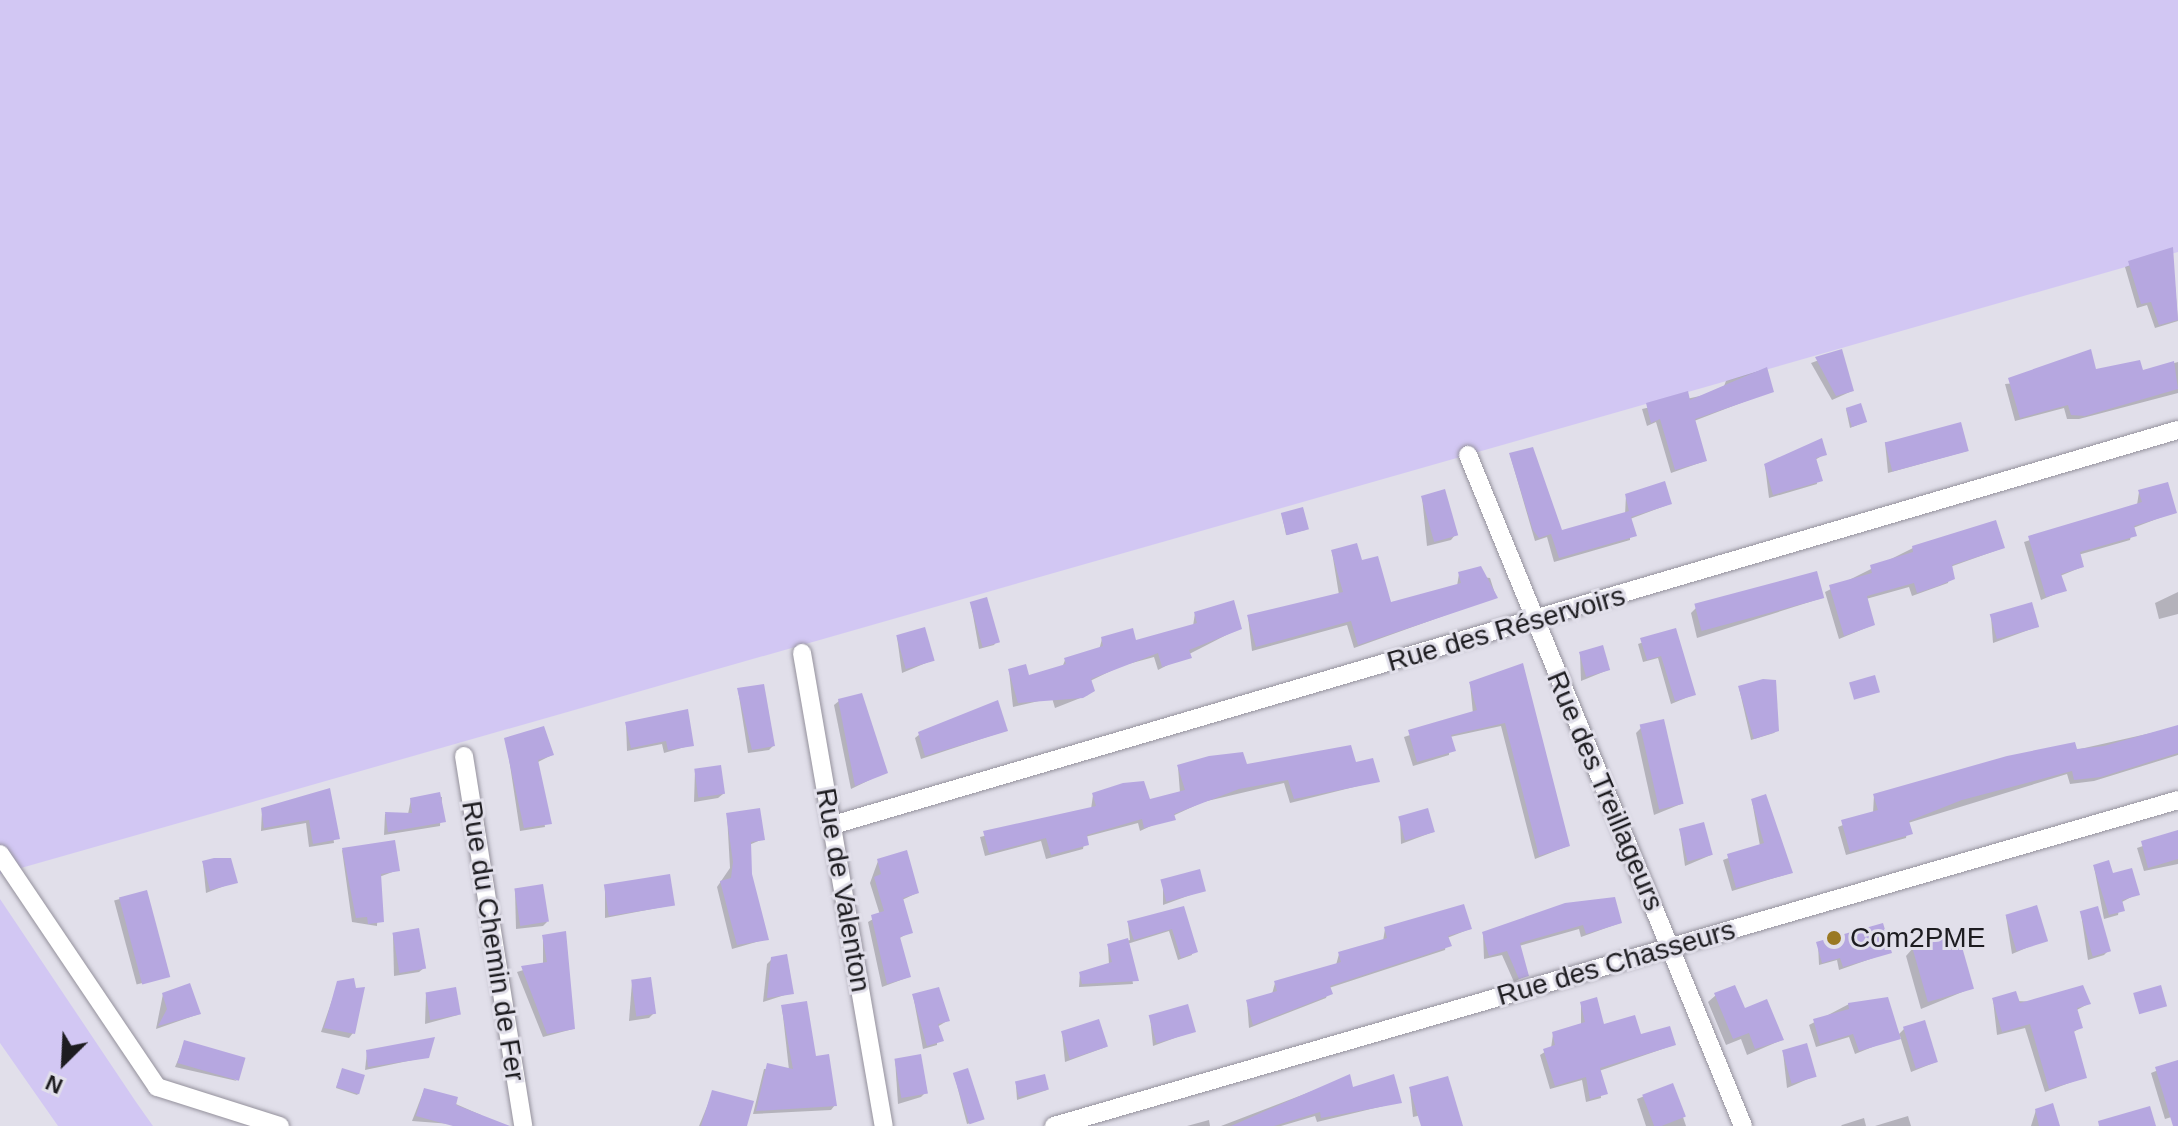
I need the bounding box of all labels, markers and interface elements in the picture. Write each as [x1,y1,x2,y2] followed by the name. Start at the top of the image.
[1383,579,1629,679] street label: Rue des Réservoirs
[1539,666,1671,916] street label: Rue des Treillageurs
[809,785,877,995] street label: Rue de Valenton
[454,798,532,1084] street label: Rue du Chemin de Fer
[1493,913,1739,1013] street label: Rue des Chasseurs
[1850,921,1985,955] place label: Com2PME
[1825,929,1843,947] marker: Com2PME
[24,1022,104,1102] north arrow
[42,1070,66,1099] text: N

